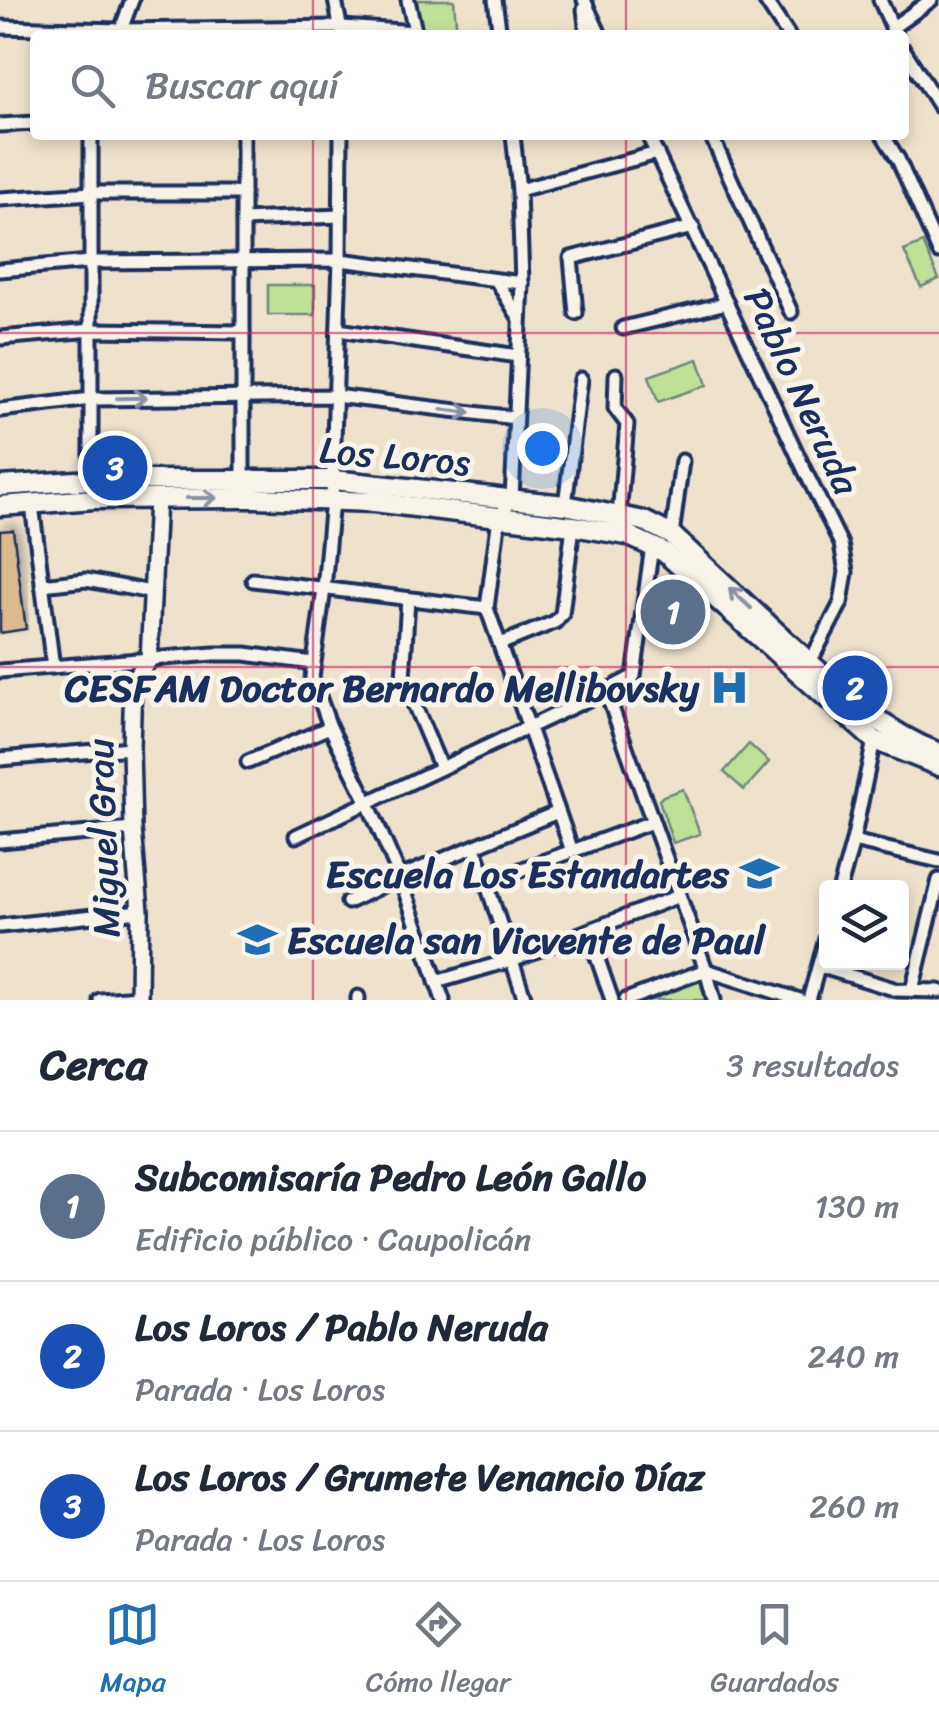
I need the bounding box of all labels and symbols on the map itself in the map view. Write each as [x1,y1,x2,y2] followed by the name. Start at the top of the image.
[724,276,879,507] street label: Pablo Neruda
[114,388,147,408] one-way arrow
[439,402,471,420] one-way arrow
[317,417,474,496] street label: Los Loros
[517,423,568,474] your location
[82,430,148,506] pin: 3
[186,488,218,508] one-way arrow
[640,574,706,650] pin: 1
[728,586,752,610] one-way arrow
[822,650,888,726] pin: 2
[64,655,700,722] place label: CESFAM Doctor Bernardo Mellibovsky
[708,667,750,709] hospital icon: CESFAM Doctor Bernardo Mellibovsky
[67,737,140,938] street label: Miguel Grau
[326,841,730,908] place label: Escuela Los Estandartes
[738,853,780,895] school or university icon: Escuela Los Estandartes
[287,907,767,974] place label: Escuela san Vicvente de Paul
[236,919,278,961] school or university icon: Escuela san Vicvente de Paul

